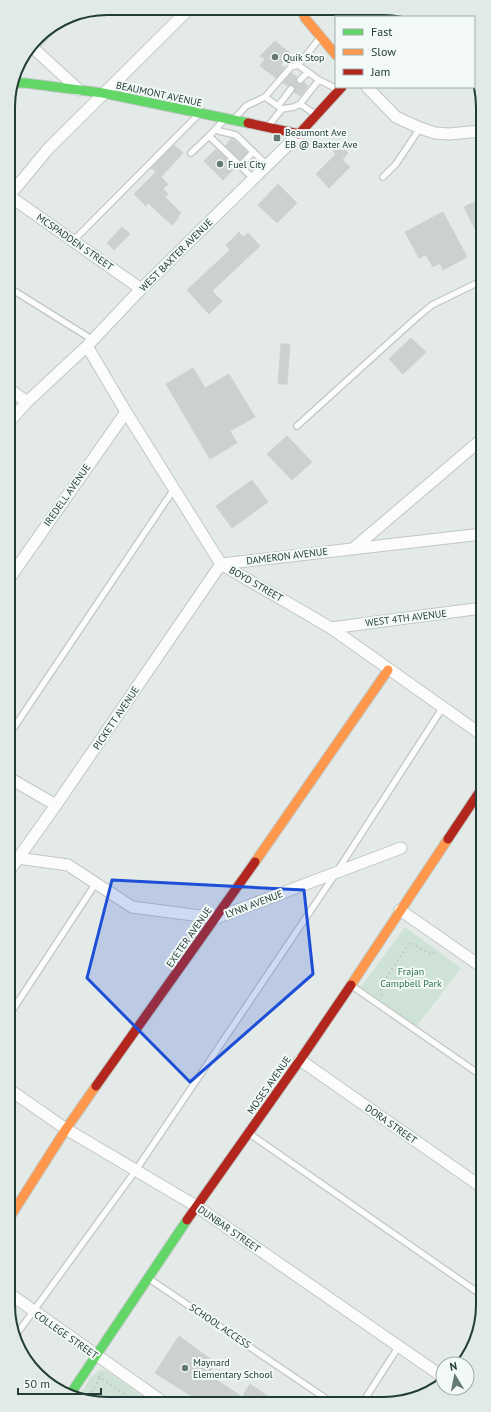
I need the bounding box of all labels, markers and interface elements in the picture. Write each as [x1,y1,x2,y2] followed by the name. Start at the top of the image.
[335,16,475,88] legend
[371,24,392,39] text: Fast
[371,44,396,59] text: Slow
[283,51,324,64] place label: Quik Stop
[270,52,280,62] marker: Quik Stop
[370,64,390,79] text: Jam
[115,79,203,109] street label: BEAUMONT AVENUE
[285,126,358,151] place label: Beaumont Ave EB @ Baxter Ave
[272,133,282,143] marker: Beaumont Ave EB @ Baxter Ave
[228,158,266,171] place label: Fuel City
[215,159,225,169] marker: Fuel City
[34,211,116,274] street label: MCSPADDEN STREET
[137,216,215,294] street label: WEST BAXTER AVENUE
[41,461,93,529] street label: IREDELL AVENUE
[246,545,328,567] street label: DAMERON AVENUE
[227,563,286,605] street label: BOYD STREET
[365,607,447,629] street label: WEST 4TH AVENUE
[90,684,142,752] street label: PICKETT AVENUE
[223,887,285,921] street label: LYNN AVENUE
[163,904,215,970] street label: EXETER AVENUE
[380,965,442,990] park label: Frajan Campbell Park
[244,1053,294,1117] street label: MOSES AVENUE
[363,1101,420,1147] street label: DORA STREET
[195,1203,263,1256] street label: DUNBAR STREET
[187,1301,253,1351] street label: SCHOOL ACCESS
[31,1308,101,1362] street label: COLLEGE STREET
[193,1356,273,1381] place label: Maynard Elementary School
[435,1356,475,1396] north arrow
[448,1359,458,1374] text: N
[180,1363,190,1373] marker: Maynard Elementary School
[18,1370,101,1396] scale bar
[24,1376,50,1391] text: 50 m

